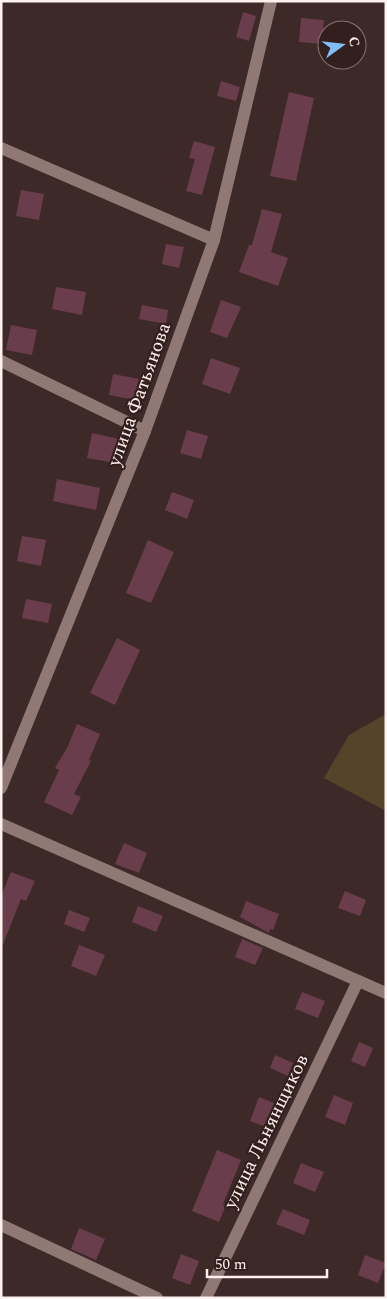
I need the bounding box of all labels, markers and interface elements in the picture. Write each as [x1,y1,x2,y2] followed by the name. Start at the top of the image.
[317,20,367,70] north arrow
[343,34,366,49] text: С
[100,318,179,471] street label: улица Фатьянова
[216,1049,316,1215] street label: улица Льнянщиков
[207,1246,327,1278] scale bar
[215,1253,247,1276] text: 50 m

